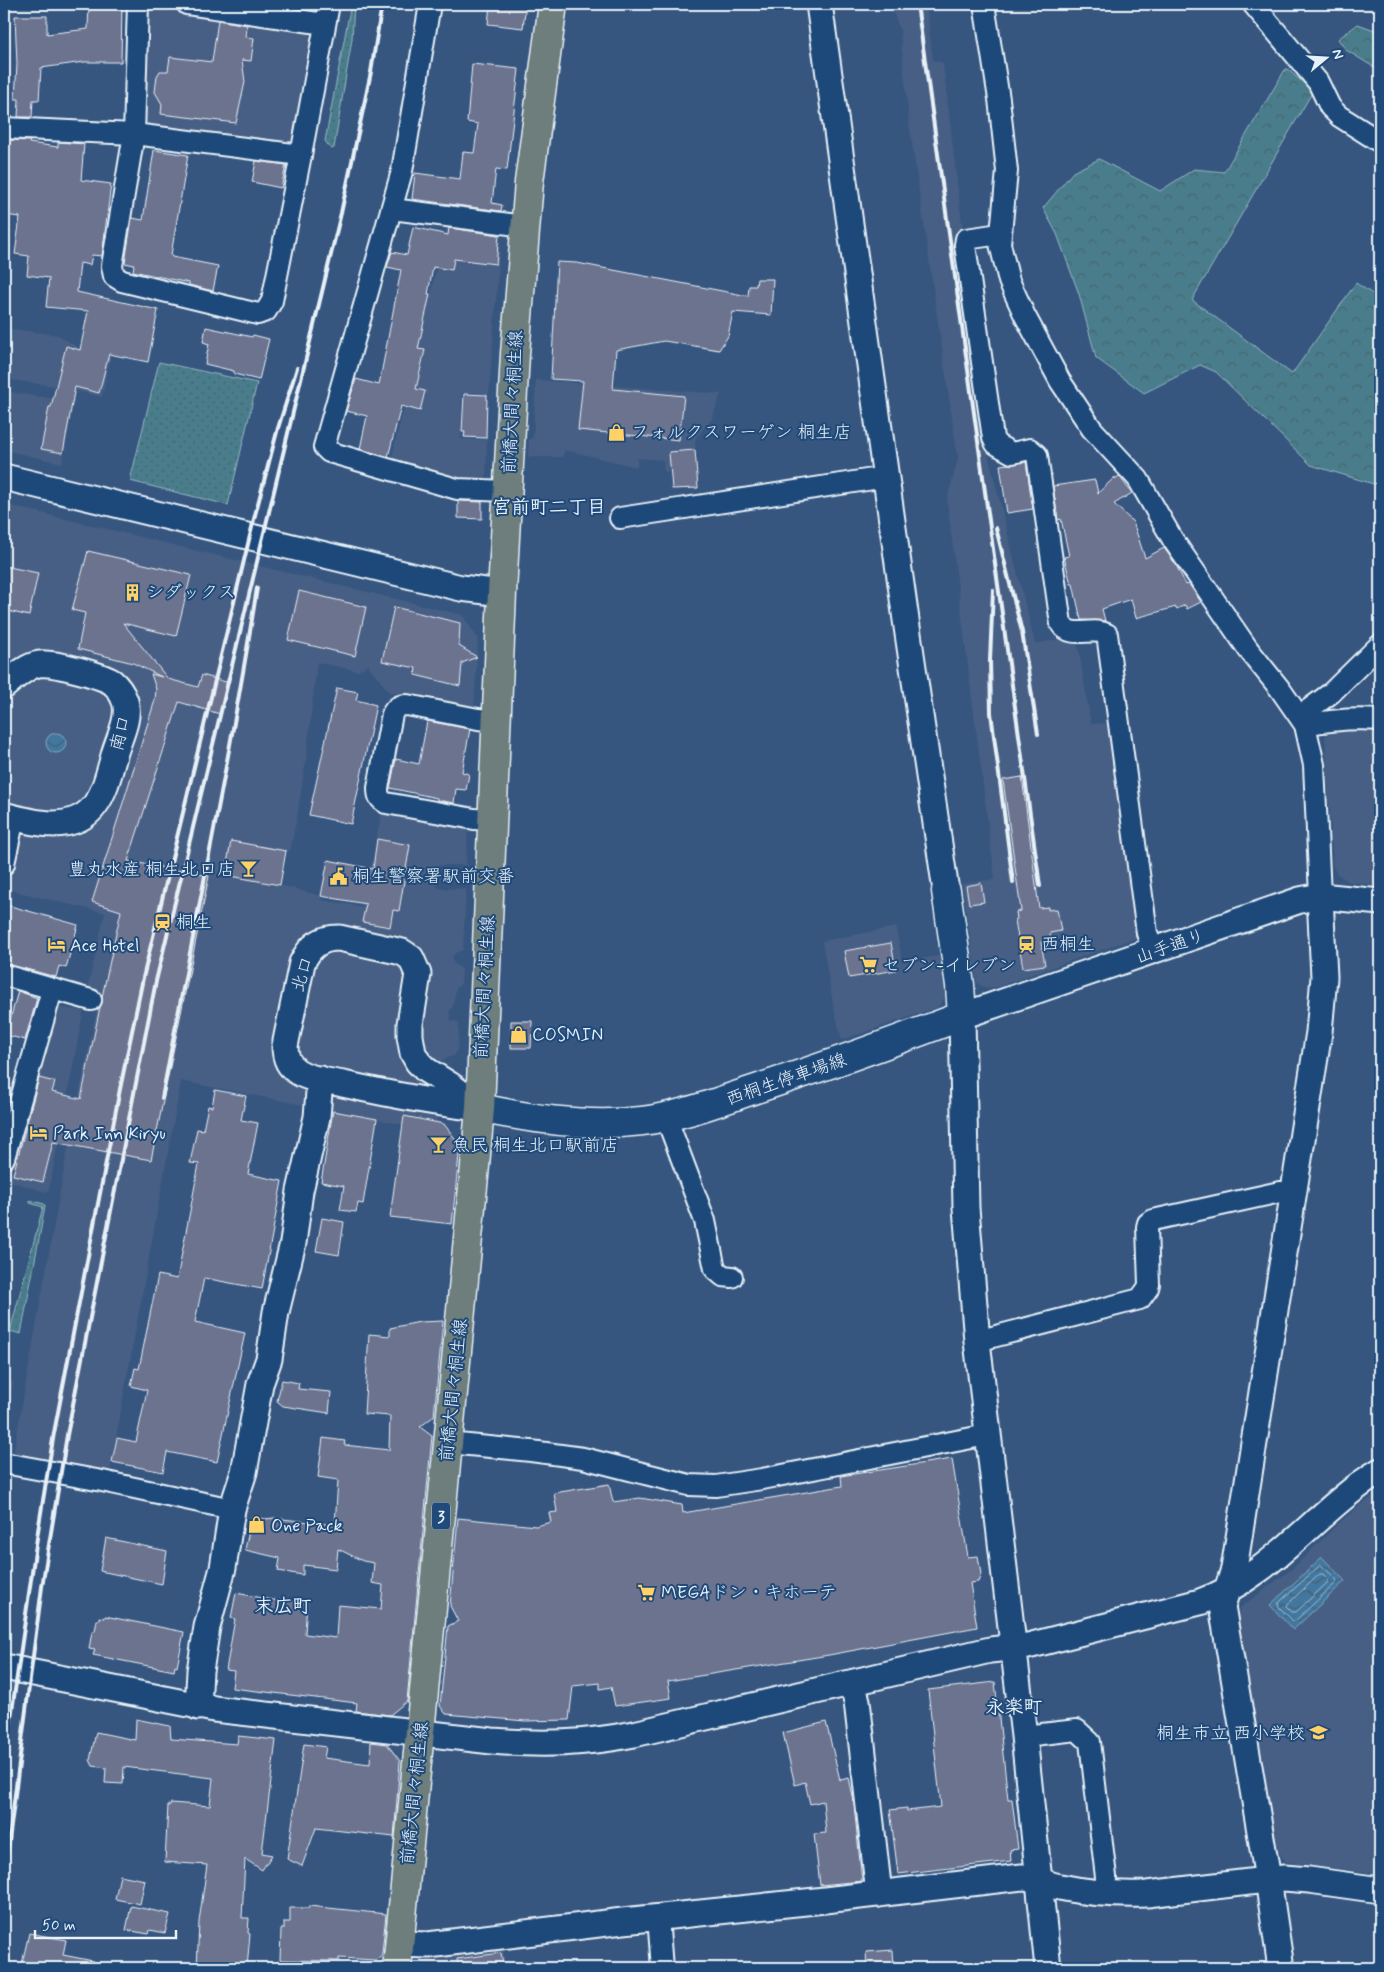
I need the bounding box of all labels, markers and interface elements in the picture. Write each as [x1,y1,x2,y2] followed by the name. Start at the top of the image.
[1302,32,1352,82] north arrow
[1327,47,1347,62] text: N
[497,330,529,475] street label: 前橋大間々桐生線
[631,421,852,445] place label: フォルクスワーゲン 桐生店
[607,422,627,442] shop icon: フォルクスワーゲン 桐生店
[492,495,606,520] district label: 宮前町二丁目
[146,581,236,605] place label: シダックス
[122,582,142,602] building icon: シダックス
[105,713,137,754] street label: 南口
[68,858,235,882] place label: 豊丸水産 桐生北口店
[239,859,259,879] bar icon: 豊丸水産 桐生北口店
[352,865,514,889] place label: 桐生警察署駅前交番
[328,866,348,886] public building icon: 桐生警察署駅前交番
[176,911,212,935] place label: 桐生
[152,912,172,932] station icon: 桐生
[469,915,501,1060] street label: 前橋大間々桐生線
[1132,924,1208,970] street label: 山手通り
[1041,933,1095,957] place label: 西桐生
[70,934,140,958] place label: Ace Hotel
[1017,934,1037,954] station icon: 西桐生
[46,935,66,955] hotel icon: Ace Hotel
[286,953,320,995] street label: 北口
[882,954,1016,978] place label: セブン-イレブン
[858,955,878,975] supermarket icon: セブン-イレブン
[532,1023,603,1047] place label: COSMIN
[508,1024,528,1044] shop icon: COSMIN
[723,1048,850,1112] street label: 西桐生停車場線
[53,1122,166,1146] place label: Park Inn Kiryu
[29,1123,49,1143] hotel icon: Park Inn Kiryu
[452,1134,619,1158] place label: 魚民 桐生北口駅前店
[428,1135,448,1155] bar icon: 魚民 桐生北口駅前店
[435,1317,473,1463] street label: 前橋大間々桐生線
[432,1502,450,1530] road number: 3
[271,1514,343,1538] place label: One Pack
[247,1515,267,1535] shop icon: One Pack
[661,1581,837,1605] place label: MEGAドン・キホーテ
[637,1582,657,1602] supermarket icon: MEGAドン・キホーテ
[254,1594,312,1619] district label: 末広町
[985,1695,1043,1720] district label: 永楽町
[396,1720,434,1866] street label: 前橋大間々桐生線
[1156,1722,1305,1746] place label: 桐生市立 西小学校
[1309,1723,1329,1743] school or university icon: 桐生市立 西小学校
[35,1907,176,1939] scale bar
[42,1916,76,1936] text: 50 m

